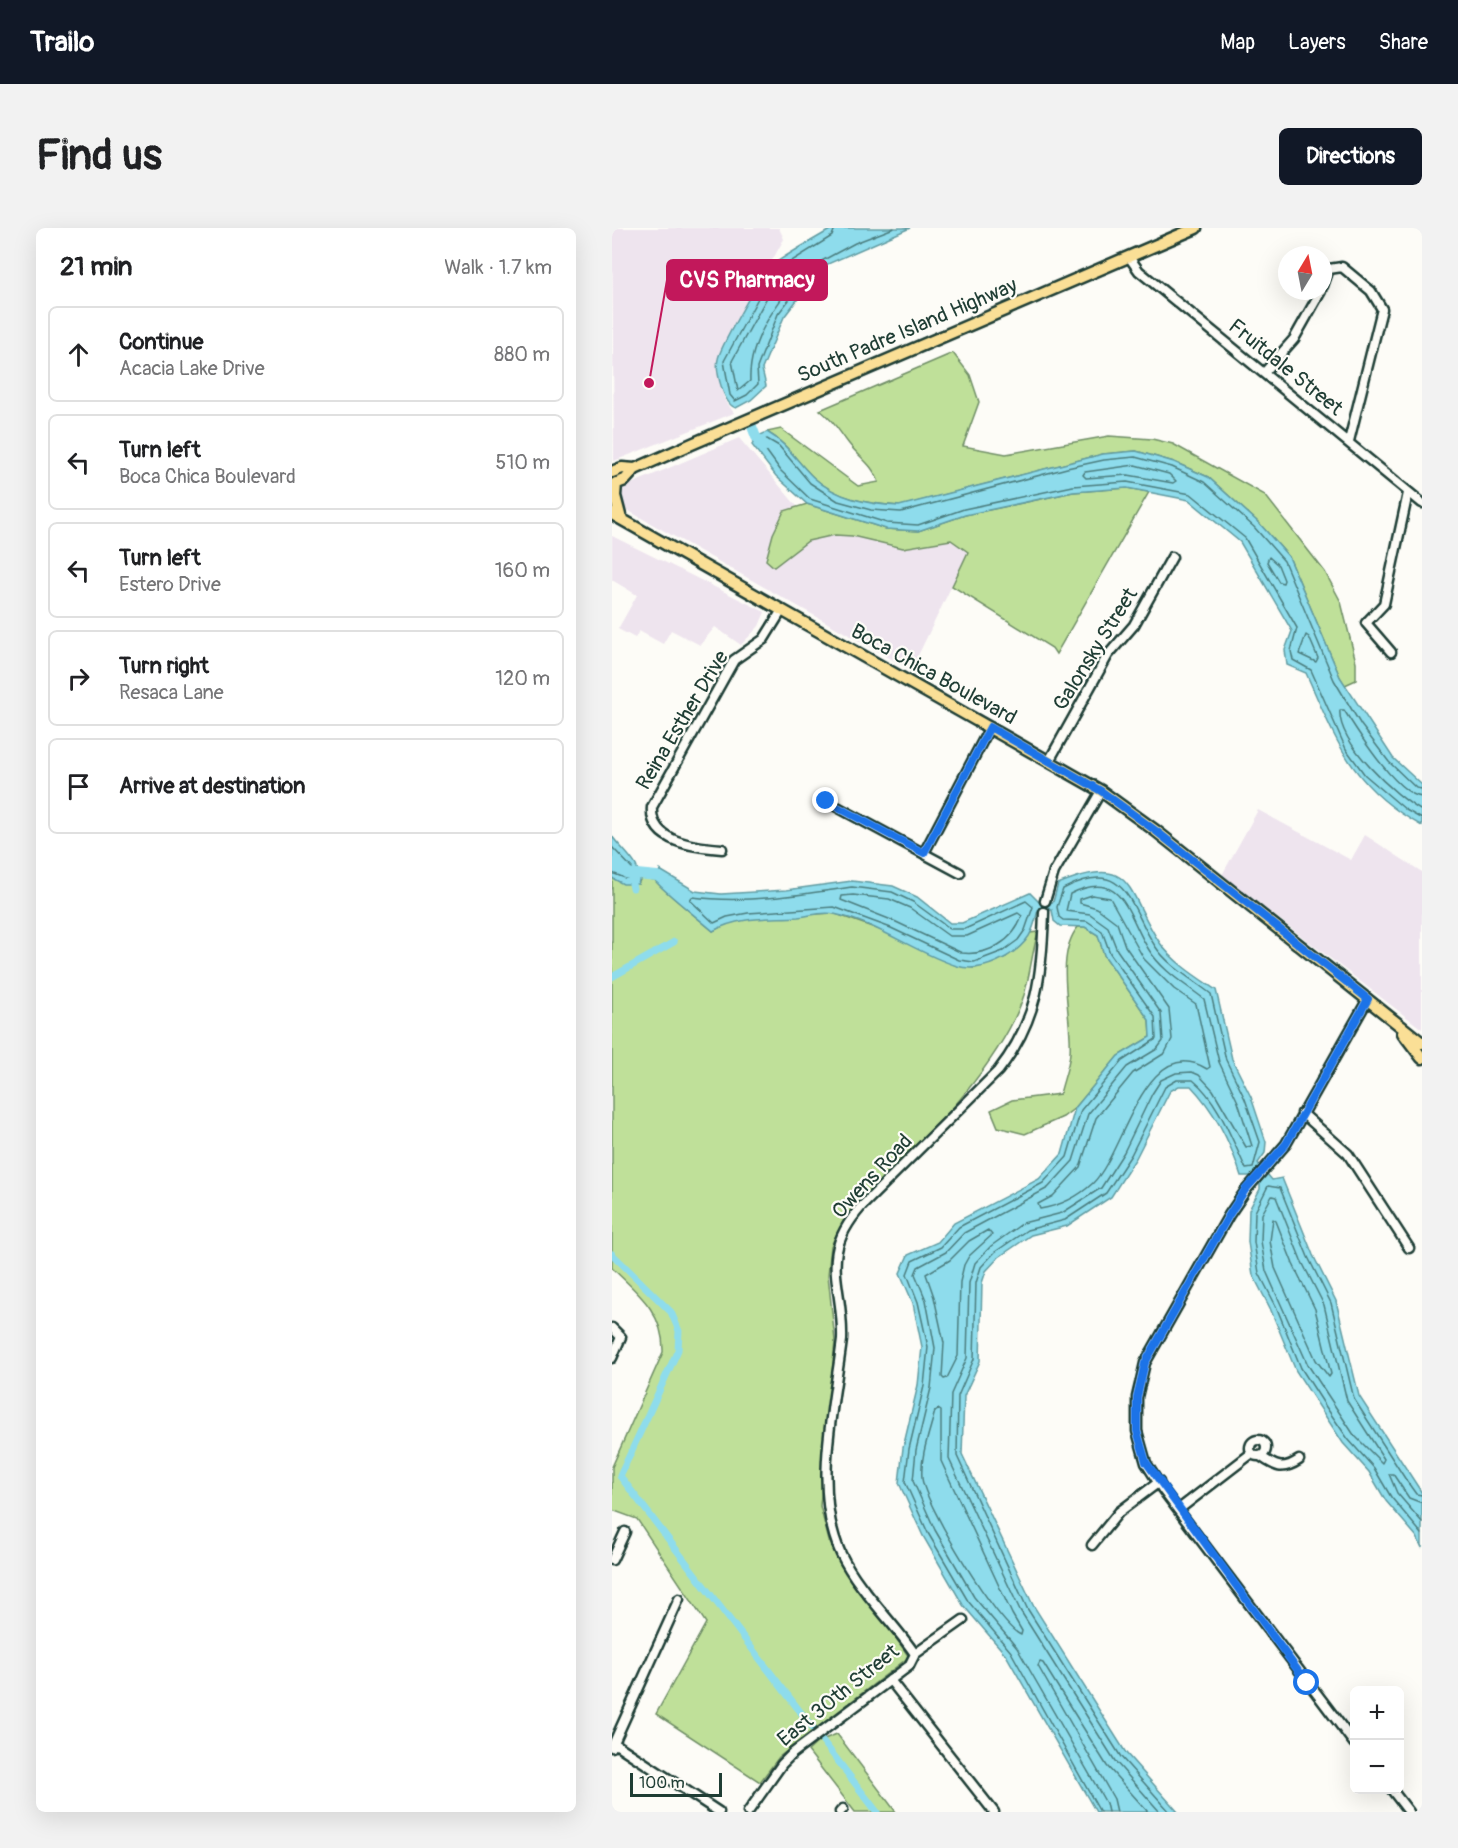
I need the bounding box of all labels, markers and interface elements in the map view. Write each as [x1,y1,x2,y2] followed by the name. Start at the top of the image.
[30,25,94,60] text: Trailo
[1220,29,1255,56] text: Map
[1288,29,1346,56] text: Layers
[1379,29,1428,56] text: Share
[1279,128,1422,185] button: Directions
[36,130,162,182] text: Find us
[1278,246,1332,300] north arrow
[60,251,133,283] text: 21 min
[444,255,552,280] text: Walk · 1.7 km
[667,260,827,300] callout: CVS Pharmacy
[679,266,815,294] text: CVS Pharmacy
[793,272,1021,389] street label: South Padre Island Highway
[1223,313,1349,422] street label: Fruitdale Street
[119,328,203,356] text: Continue
[62,338,95,371] icon: ahead
[494,342,550,367] text: 880 m
[119,356,265,381] text: Acacia Lake Drive
[119,436,201,464] text: Turn left
[62,446,95,479] icon: left
[496,450,550,475] text: 510 m
[119,464,296,489] text: Boca Chica Boulevard
[119,544,201,572] text: Turn left
[62,554,95,587] icon: left
[495,558,550,583] text: 160 m
[119,572,221,597] text: Estero Drive
[1047,582,1144,716] street label: Galonsky Street
[846,618,1021,731] street label: Boca Chica Boulevard
[630,645,735,795] street label: Reina Esther Drive
[119,652,209,680] text: Turn right
[62,662,95,695] icon: right
[495,666,550,691] text: 120 m
[119,680,224,705] text: Resaca Lane
[62,770,95,803] icon: arrive
[119,772,305,800] text: Arrive at destination
[812,787,838,813] route end
[826,1128,919,1224] street label: Owens Road
[772,1638,905,1753] street label: East 30th Street
[1293,1669,1319,1695] route start
[1350,1686,1404,1794] map controls
[1350,1686,1404,1740] button: +
[1350,1740,1404,1794] button: −
[630,1770,722,1798] scale bar
[639,1773,685,1793] text: 100 m

